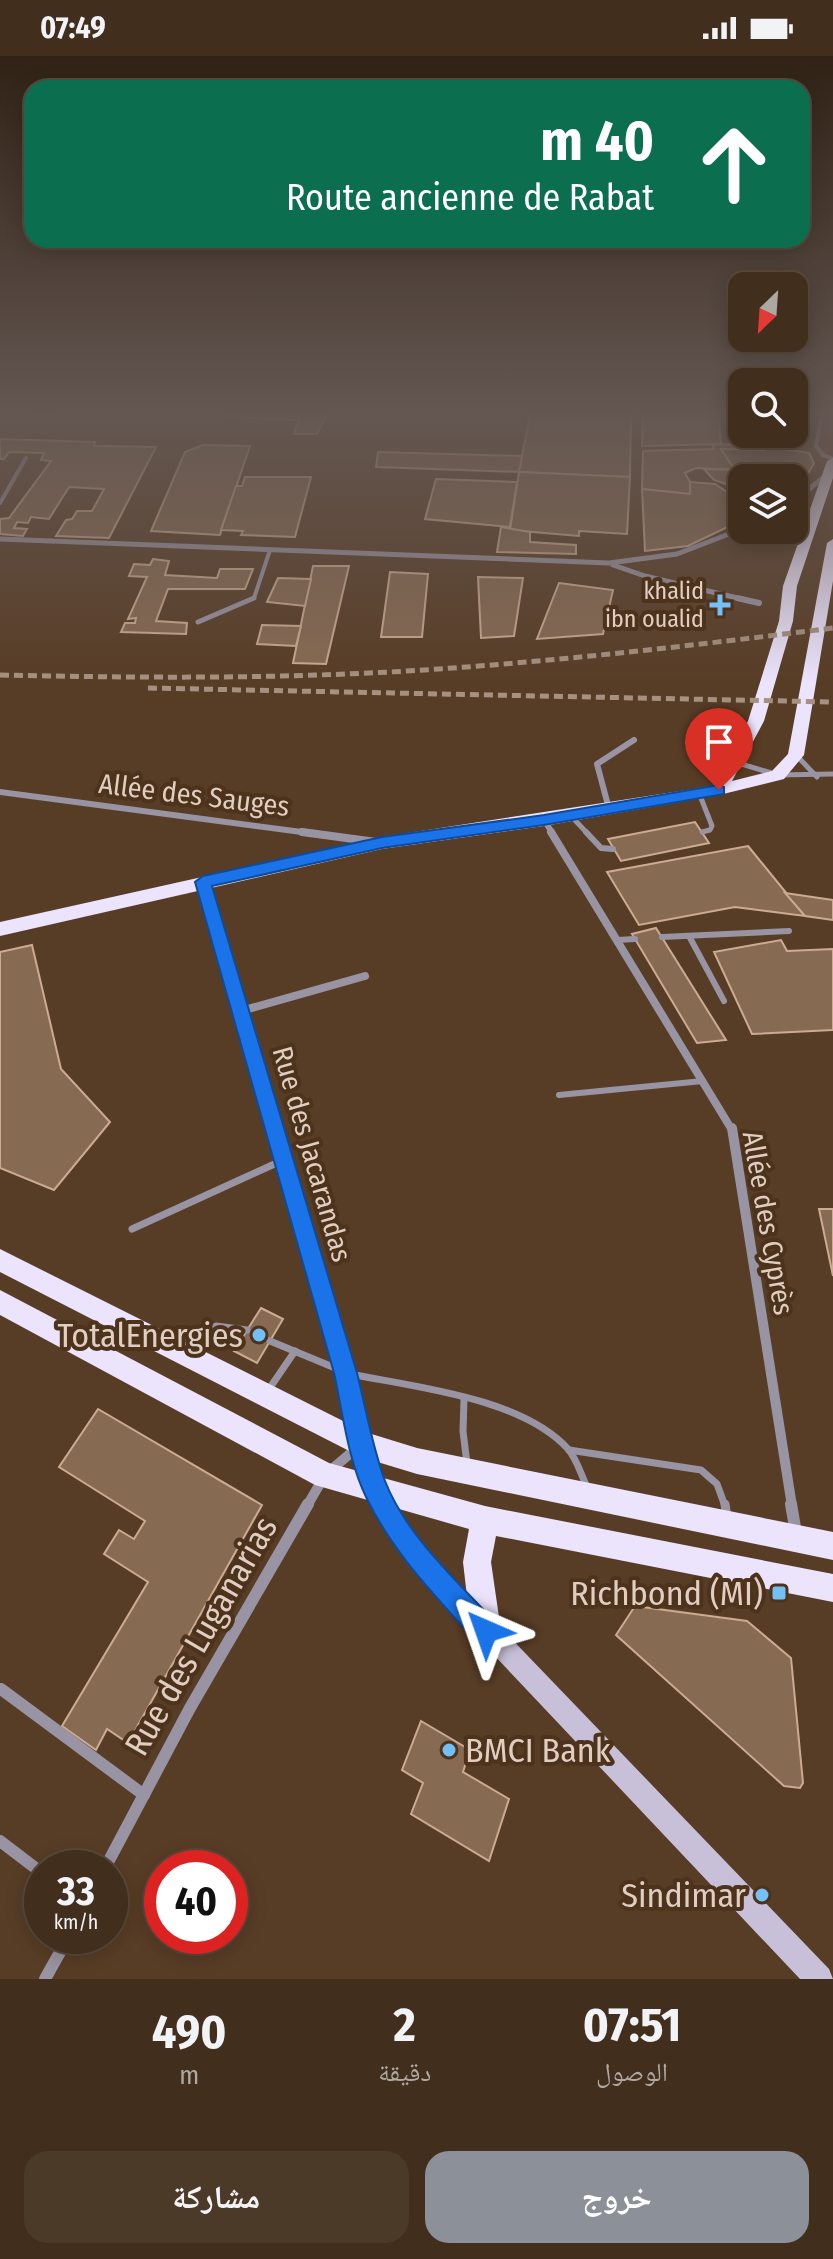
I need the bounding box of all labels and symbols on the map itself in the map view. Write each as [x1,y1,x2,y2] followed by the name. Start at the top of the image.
[728,272,808,352] north arrow
[605,577,704,633] place label: khalid ibn oualid
[711,596,729,614] marker: khalid ibn oualid
[685,708,753,790] pin
[97,767,291,823] street label: Allée des Sauges
[265,1043,359,1265] street label: Rue des Jacarandas
[736,1129,800,1317] street label: Allée des Cyprès
[57,1315,243,1356] place label: TotalEnergies
[250,1326,268,1344] marker: TotalEnergies
[116,1509,286,1763] street label: Rue des Luganarias
[570,1573,763,1614] place label: Richbond (MI)
[770,1584,788,1602] marker: Richbond (MI)
[444,1589,528,1673] position arrow
[465,1730,611,1771] place label: BMCI Bank
[440,1741,458,1759] marker: BMCI Bank
[144,1850,248,1954] speed limit sign: 40
[621,1875,746,1916] place label: Sindimar
[753,1886,771,1904] marker: Sindimar

